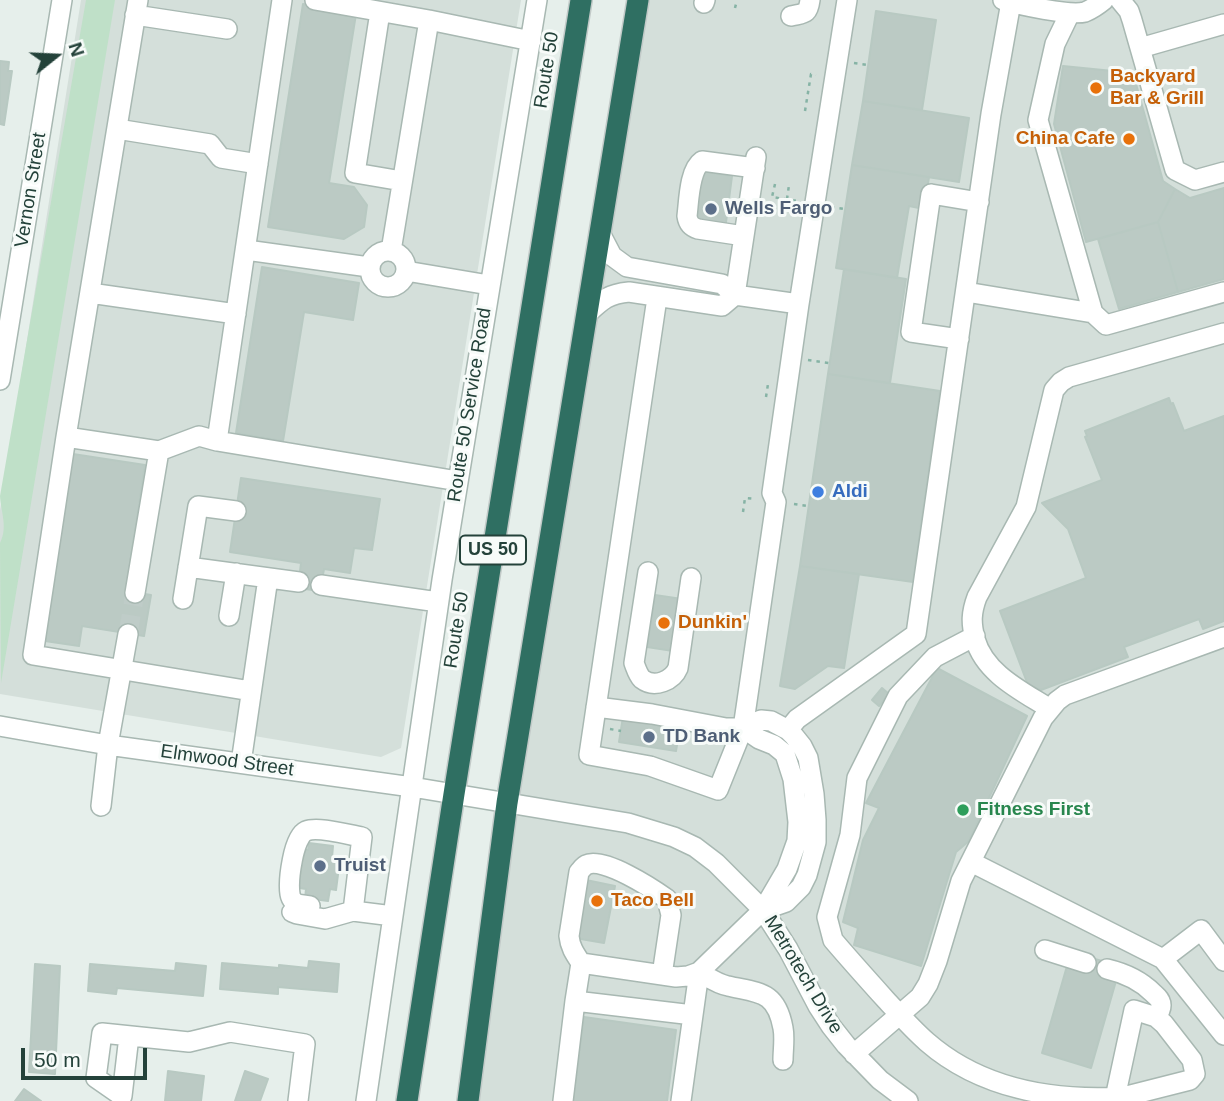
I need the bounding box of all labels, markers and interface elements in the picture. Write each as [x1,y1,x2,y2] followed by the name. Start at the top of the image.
[21,21,91,91] north arrow
[530,30,564,110] street label: Route 50
[64,40,89,59] text: N
[1110,66,1204,110] place label: Backyard Bar & Grill
[1088,80,1104,96] marker: Backyard Bar & Grill
[1016,128,1115,150] place label: China Cafe
[11,131,51,249] street label: Vernon Street
[1121,131,1137,147] marker: China Cafe
[725,198,832,220] place label: Wells Fargo
[703,201,719,217] marker: Wells Fargo
[443,306,497,504] street label: Route 50 Service Road
[832,481,868,503] place label: Aldi
[810,484,826,500] marker: Aldi
[460,536,526,564] road number: US 50
[440,590,474,670] street label: Route 50
[678,612,747,634] place label: Dunkin'
[656,615,672,631] marker: Dunkin'
[663,726,740,748] place label: TD Bank
[641,729,657,745] marker: TD Bank
[159,740,295,782] street label: Elmwood Street
[977,799,1090,821] place label: Fitness First
[955,802,971,818] marker: Fitness First
[334,855,386,877] place label: Truist
[312,858,328,874] marker: Truist
[611,890,694,912] place label: Taco Bell
[589,893,605,909] marker: Taco Bell
[759,912,847,1038] street label: Metrotech Drive
[24,1034,150,1078] scale bar
[34,1048,81,1071] text: 50 m

